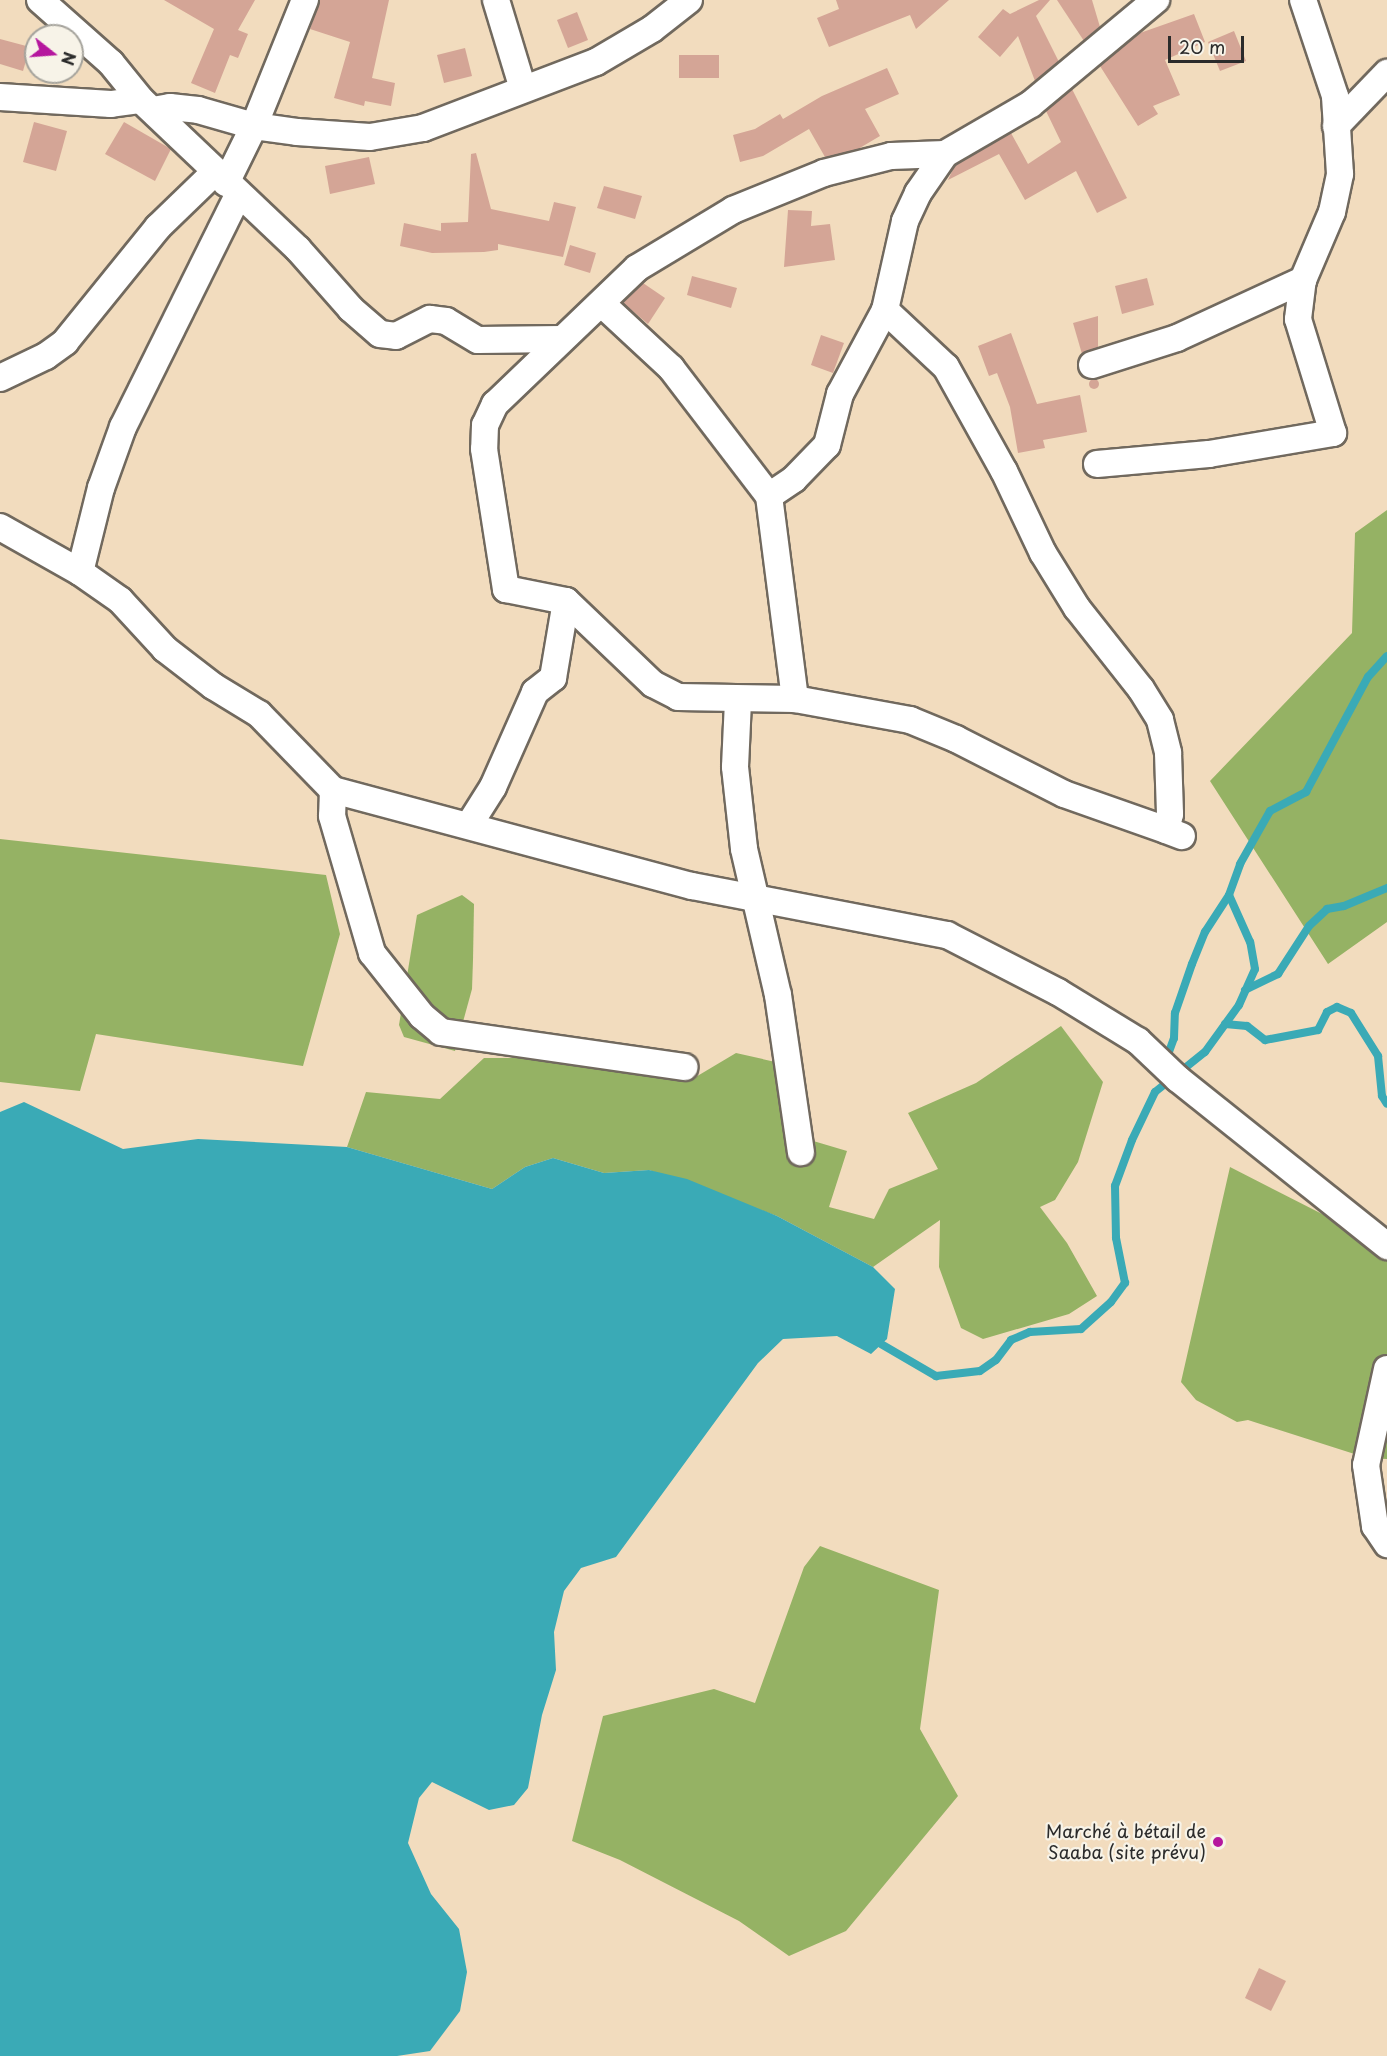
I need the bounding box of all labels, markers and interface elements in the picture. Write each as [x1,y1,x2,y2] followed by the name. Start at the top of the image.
[24,24,84,84] north arrow
[1171,24,1248,62] scale bar
[1179,33,1225,60] text: 20 m
[56,49,83,68] text: N
[1044,1821,1206,1864] place label: Marché à bétail de Saaba (site prévu)
[1211,1835,1225,1849] marker: Marché à bétail de Saaba (site prévu)

